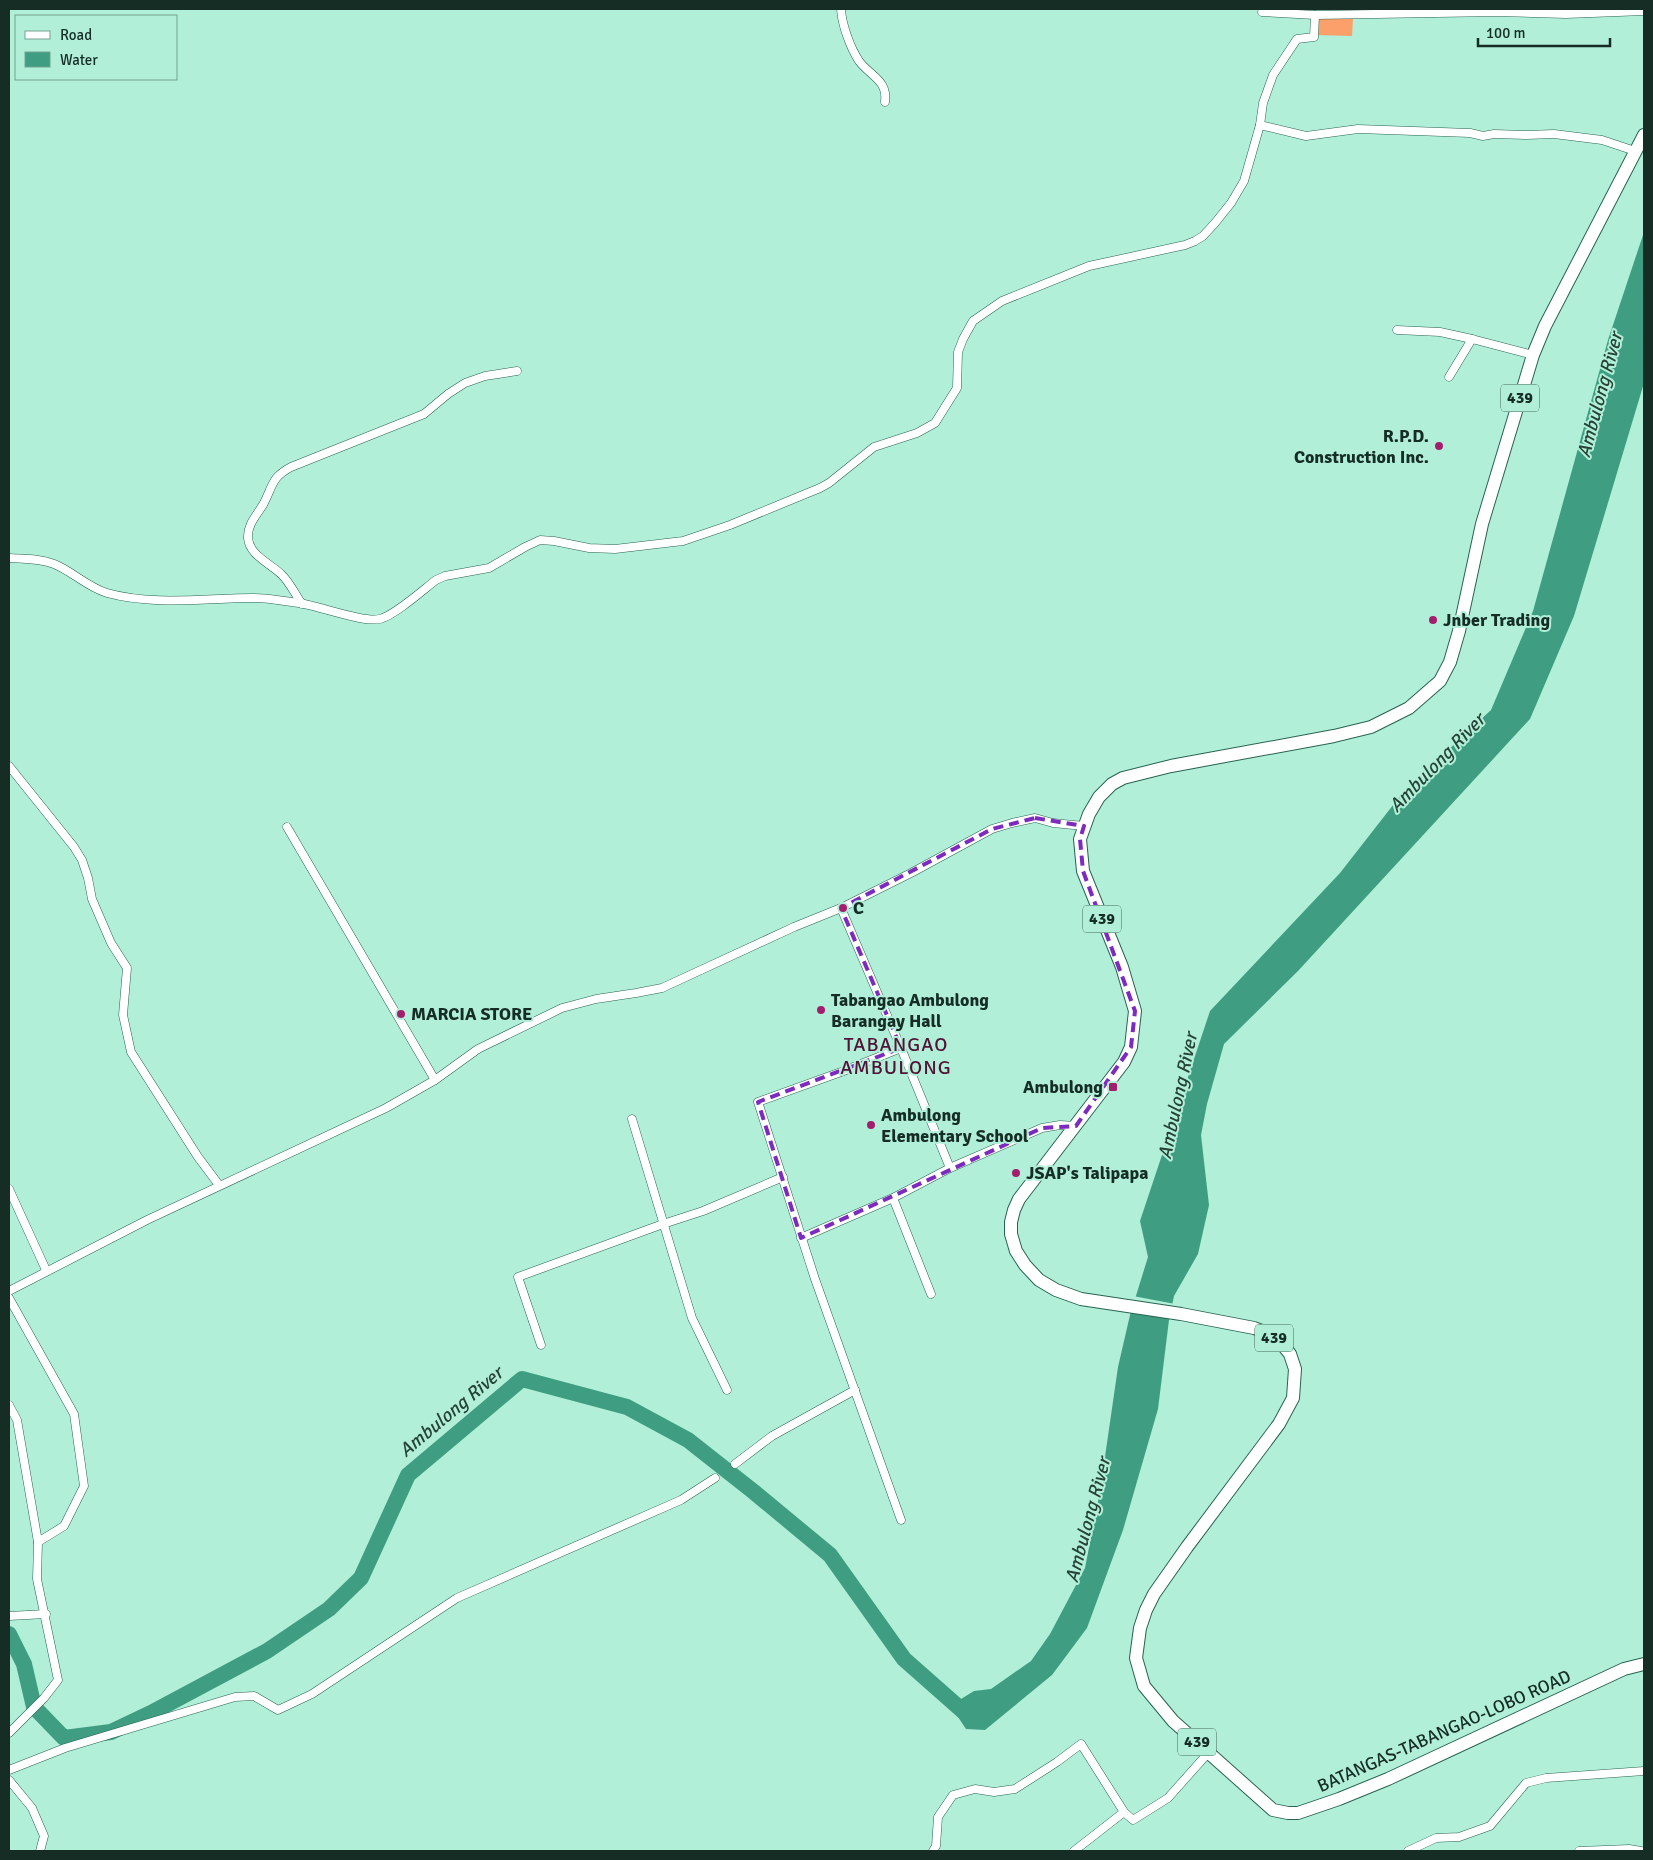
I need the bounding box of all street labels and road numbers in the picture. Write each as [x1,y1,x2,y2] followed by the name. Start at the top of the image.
[1501,384,1539,412] road number: 439
[1083,906,1121,932] road number: 439
[1255,1325,1293,1352] road number: 439
[1314,1665,1574,1797] street label: BATANGAS-TABANGAO-LOBO ROAD
[1178,1728,1216,1755] road number: 439

